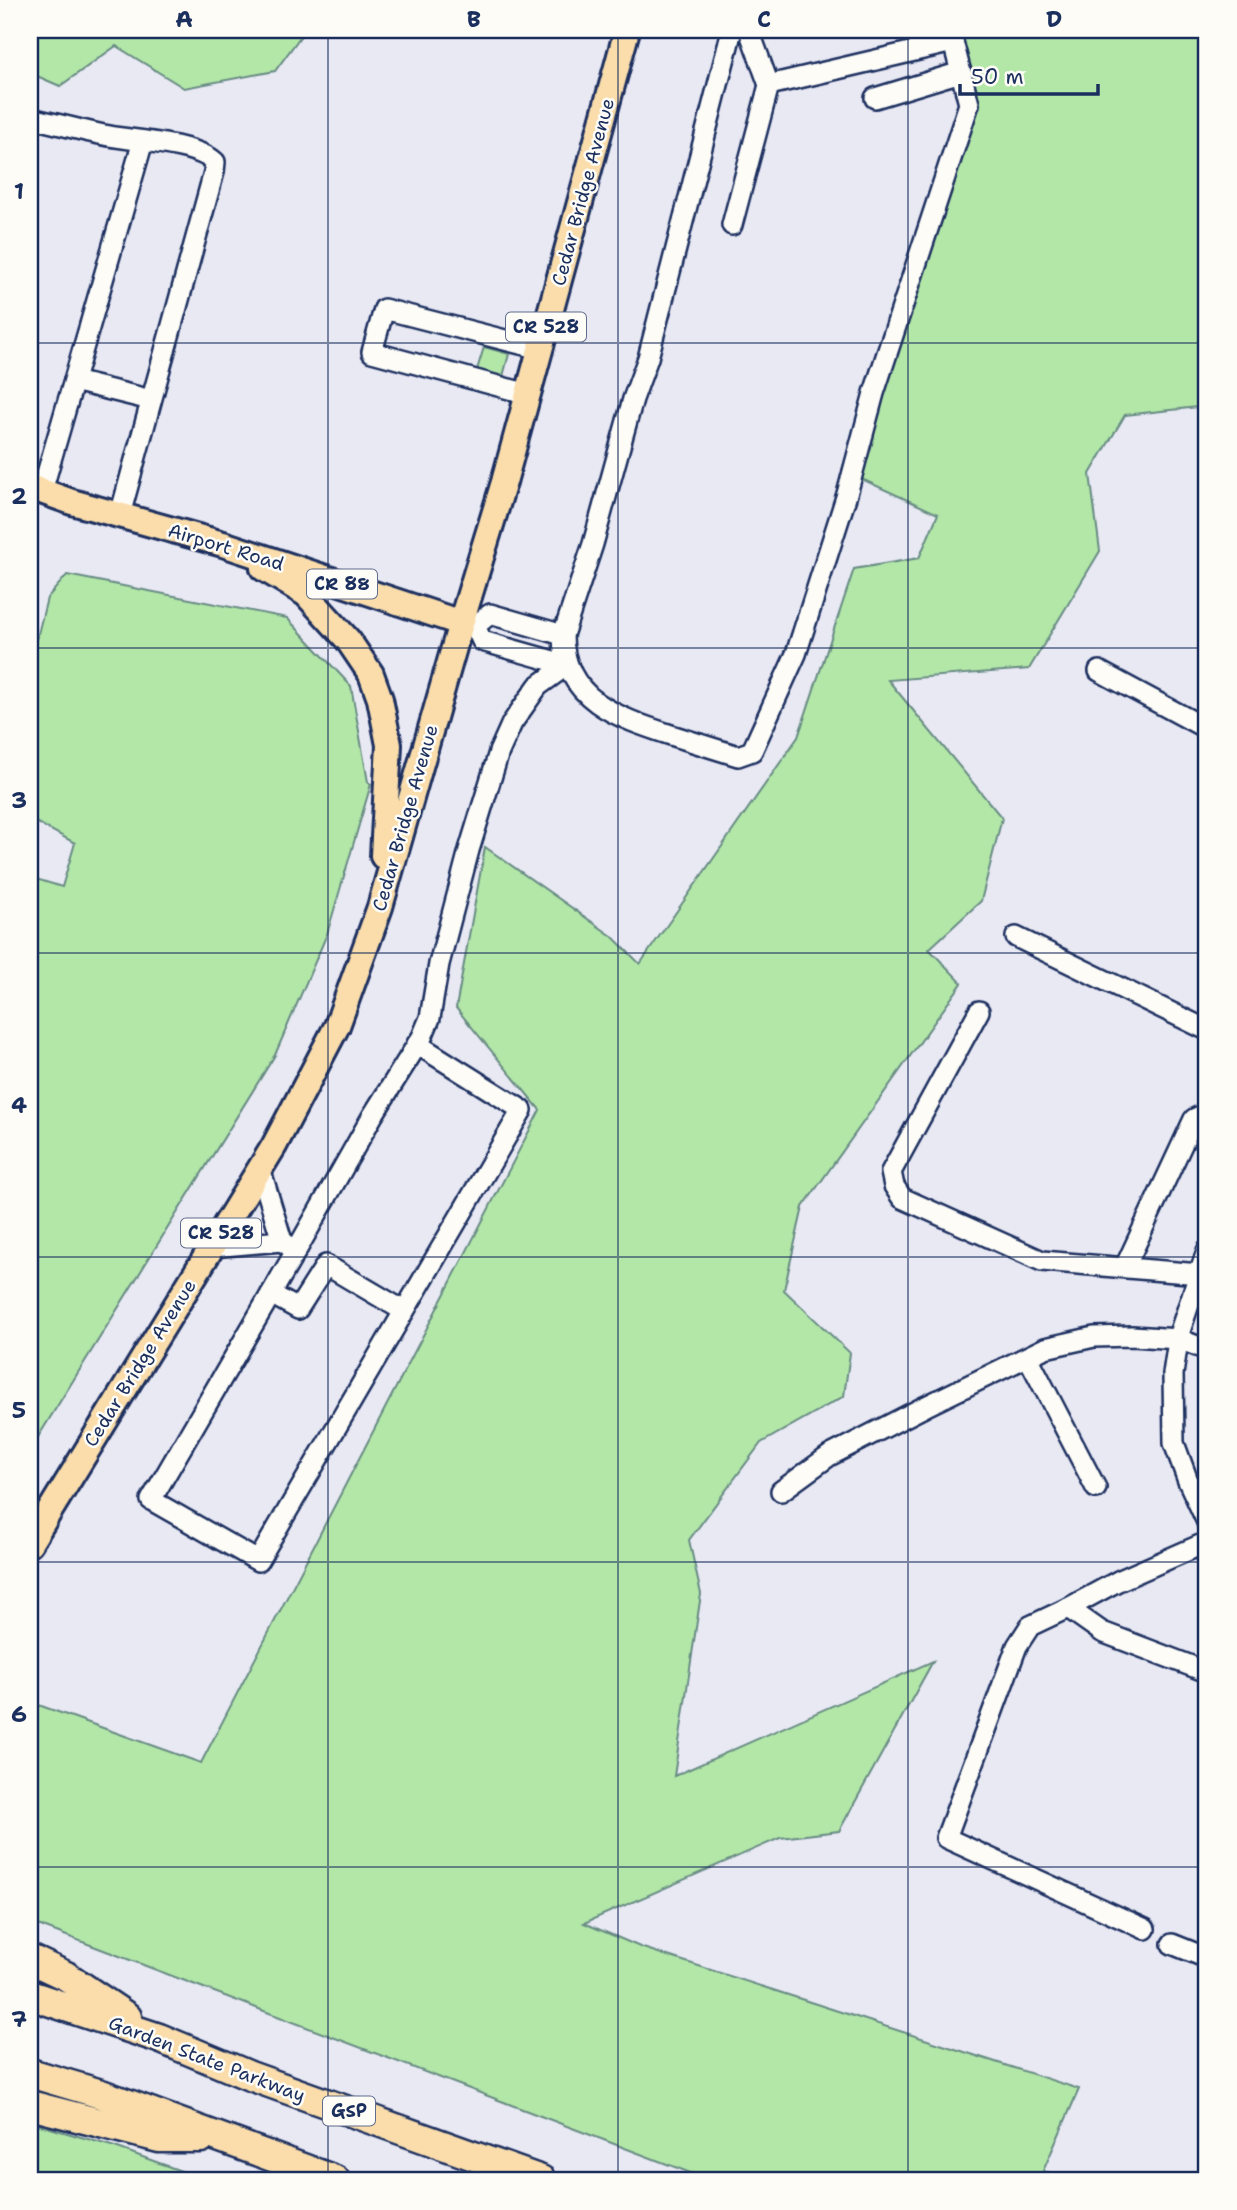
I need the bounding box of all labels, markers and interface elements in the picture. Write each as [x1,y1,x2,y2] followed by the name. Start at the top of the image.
[175,4,193,34] text: A
[467,4,481,34] text: B
[757,4,771,34] text: C
[1046,4,1062,34] text: D
[960,52,1099,96] scale bar
[971,63,1024,91] text: 50 m
[546,96,620,288] street label: Cedar Bridge Avenue
[14,176,24,206] text: 1
[506,312,586,342] road number: CR 528
[11,481,27,511] text: 2
[165,517,287,577] street label: Airport Road
[307,570,377,598] road number: CR 88
[366,722,444,914] street label: Cedar Bridge Avenue
[11,785,27,815] text: 3
[11,1090,27,1120] text: 4
[181,1218,261,1248] road number: CR 528
[78,1274,202,1452] street label: Cedar Bridge Avenue
[12,1395,26,1425] text: 5
[11,1699,27,1729] text: 6
[11,2004,27,2034] text: 7
[105,2010,309,2108] street label: Garden State Parkway
[323,2096,375,2126] road number: GSP

